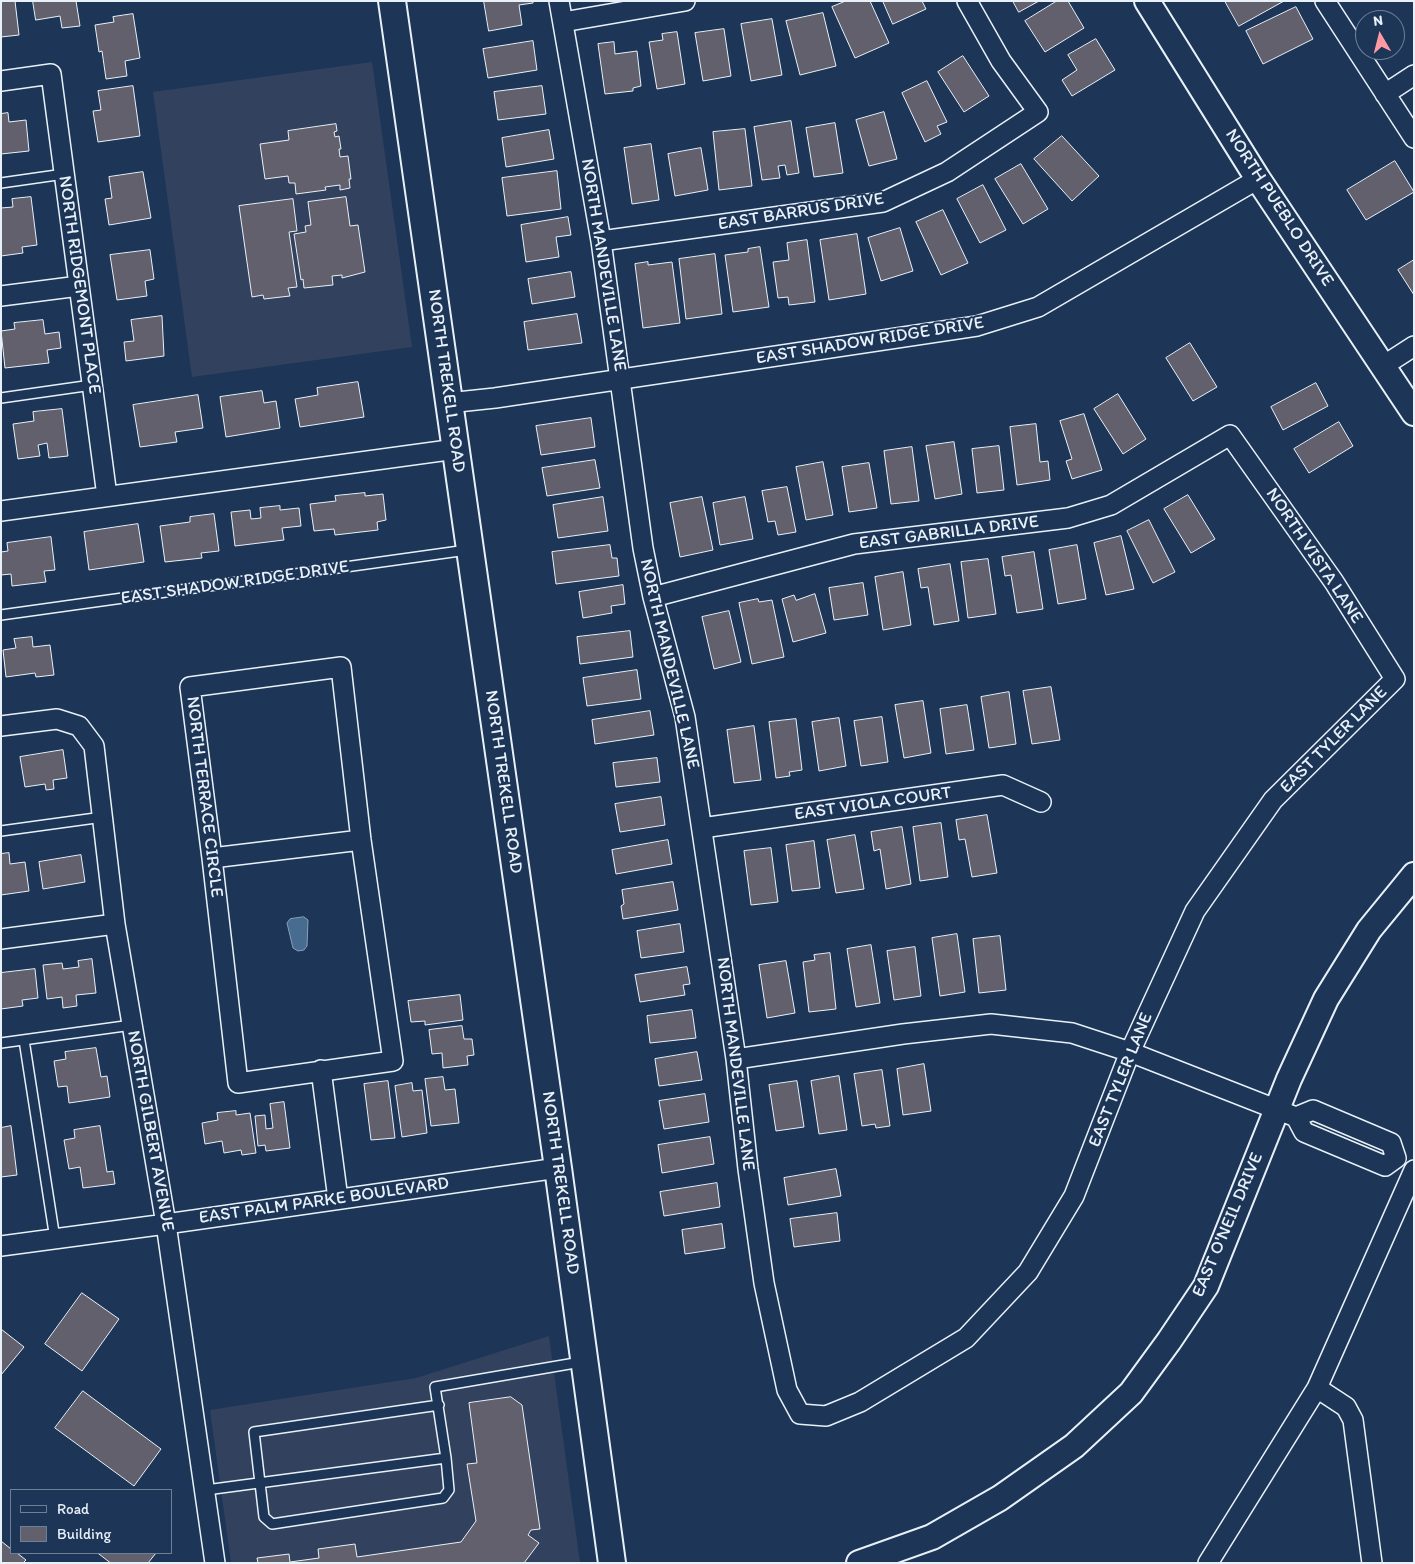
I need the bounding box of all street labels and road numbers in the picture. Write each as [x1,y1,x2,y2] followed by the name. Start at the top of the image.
[1220,125,1338,291] street label: NORTH PUEBLO DRIVE
[576,157,630,373] street label: NORTH MANDEVILLE LANE
[53,174,105,396] street label: NORTH RIDGEMONT PLACE
[717,188,885,236] street label: EAST BARRUS DRIVE
[422,288,470,474] street label: NORTH TREKELL ROAD
[755,312,985,370] street label: EAST SHADOW RIDGE DRIVE
[1261,484,1367,628] street label: NORTH VISTA LANE
[858,511,1040,555] street label: EAST GABRILLA DRIVE
[120,556,350,610] street label: EAST SHADOW RIDGE DRIVE
[634,557,704,771] street label: NORTH MANDEVILLE LANE
[1276,682,1392,798] street label: EAST TYLER LANE
[479,689,527,875] street label: NORTH TREKELL ROAD
[181,695,227,899] street label: NORTH TERRACE CIRCLE
[793,782,953,826] street label: EAST VIOLA COURT
[711,956,759,1172] street label: NORTH MANDEVILLE LANE
[1084,1010,1158,1150] street label: EAST TYLER LANE
[122,1029,178,1233] street label: NORTH GILBERT AVENUE
[536,1090,584,1276] street label: NORTH TREKELL ROAD
[1188,1150,1268,1300] street label: EAST O'NEIL DRIVE
[198,1173,450,1229] street label: EAST PALM PARKE BOULEVARD

